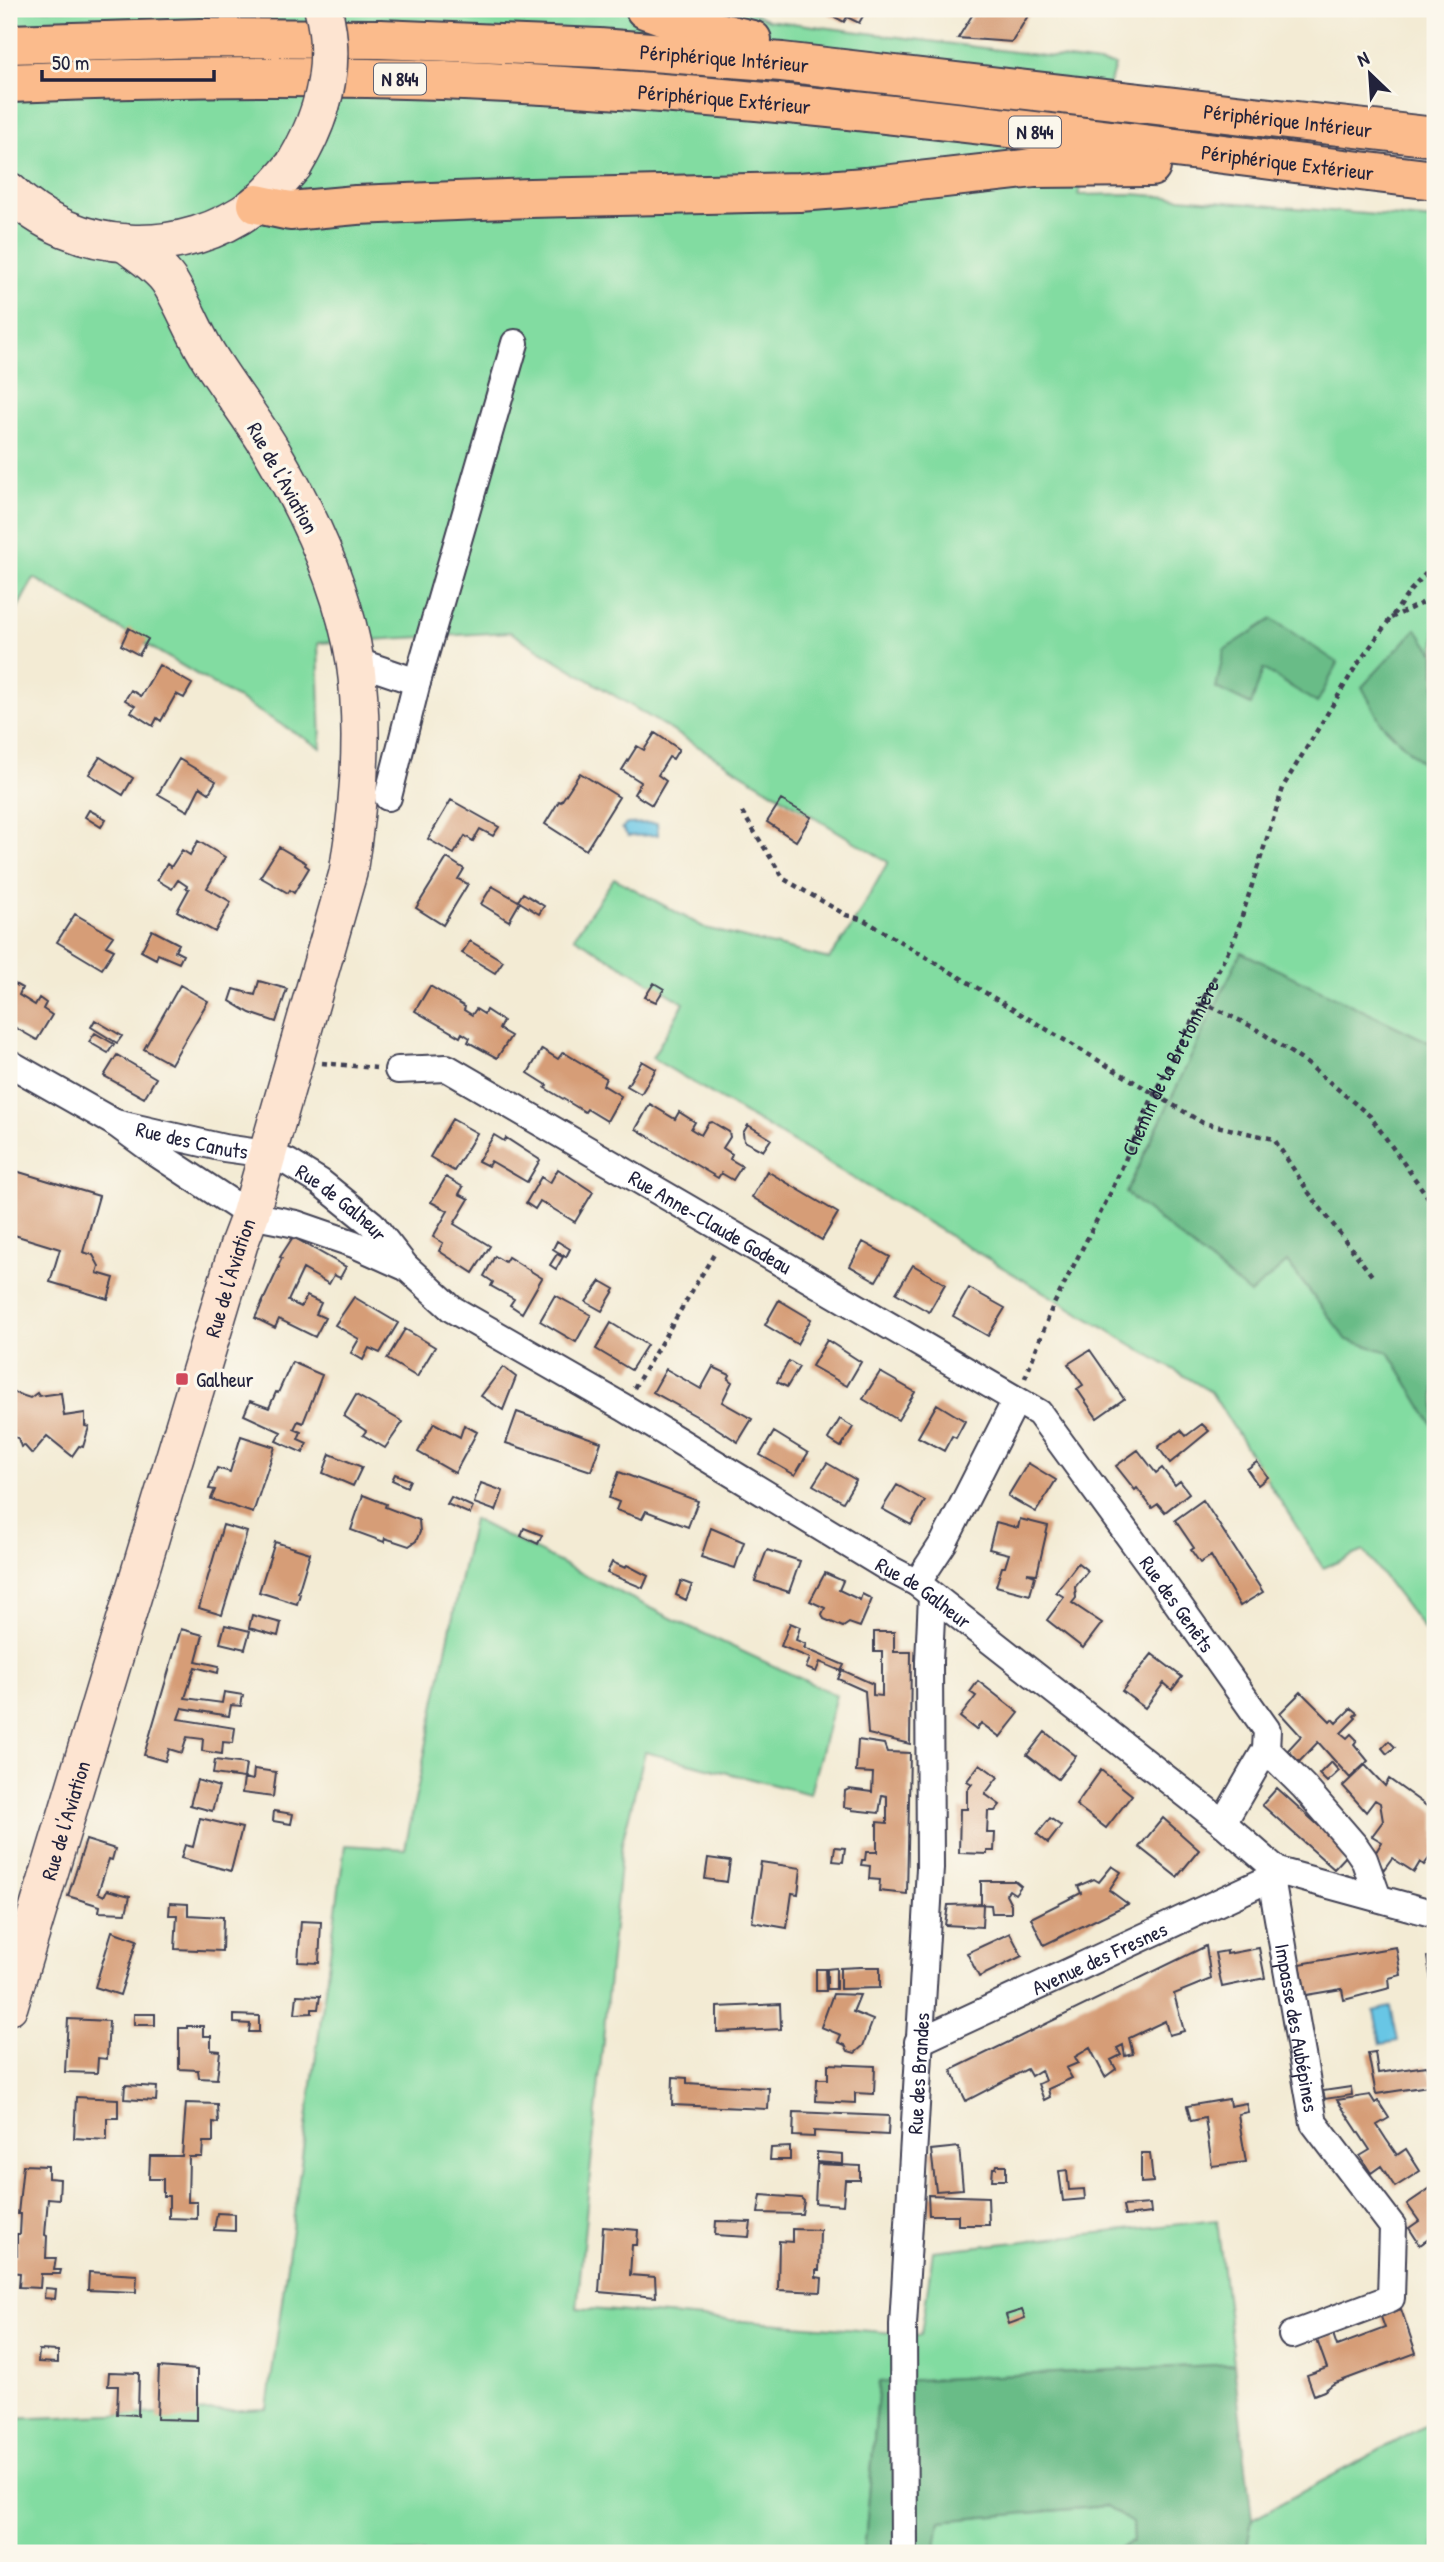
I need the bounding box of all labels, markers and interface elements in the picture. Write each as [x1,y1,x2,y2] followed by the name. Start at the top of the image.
[639,37,810,79] street label: Périphérique Intérieur
[42,38,214,82] scale bar
[1336,38,1406,108] north arrow
[1353,45,1373,73] text: N
[52,48,89,77] text: 50 m
[374,64,426,94] road number: N 844
[637,77,812,121] street label: Périphérique Extérieur
[1202,96,1374,144] street label: Périphérique Intérieur
[1009,116,1061,148] road number: N 844
[1200,137,1376,187] street label: Périphérique Extérieur
[241,417,325,539] street label: Rue de l'Aviation
[1114,974,1226,1160] street label: Chemin de la Bretonnière
[133,1114,250,1166] street label: Rue des Canuts
[291,1156,394,1247] street label: Rue de Galheur
[624,1163,798,1281] street label: Rue Anne-Claude Godeau
[197,1214,262,1341] street label: Rue de l'Aviation
[196,1365,254,1394] place label: Galheur
[174,1371,190,1387] marker: Galheur
[1133,1549,1222,1658] street label: Rue des Genêts
[870,1550,978,1635] street label: Rue de Galheur
[33,1757,97,1883] street label: Rue de l'Aviation
[1027,1914,1172,2002] street label: Avenue des Fresnes
[1268,1941,1326,2114] street label: Impasse des Aubépines
[900,2012,936,2135] street label: Rue des Brandes

